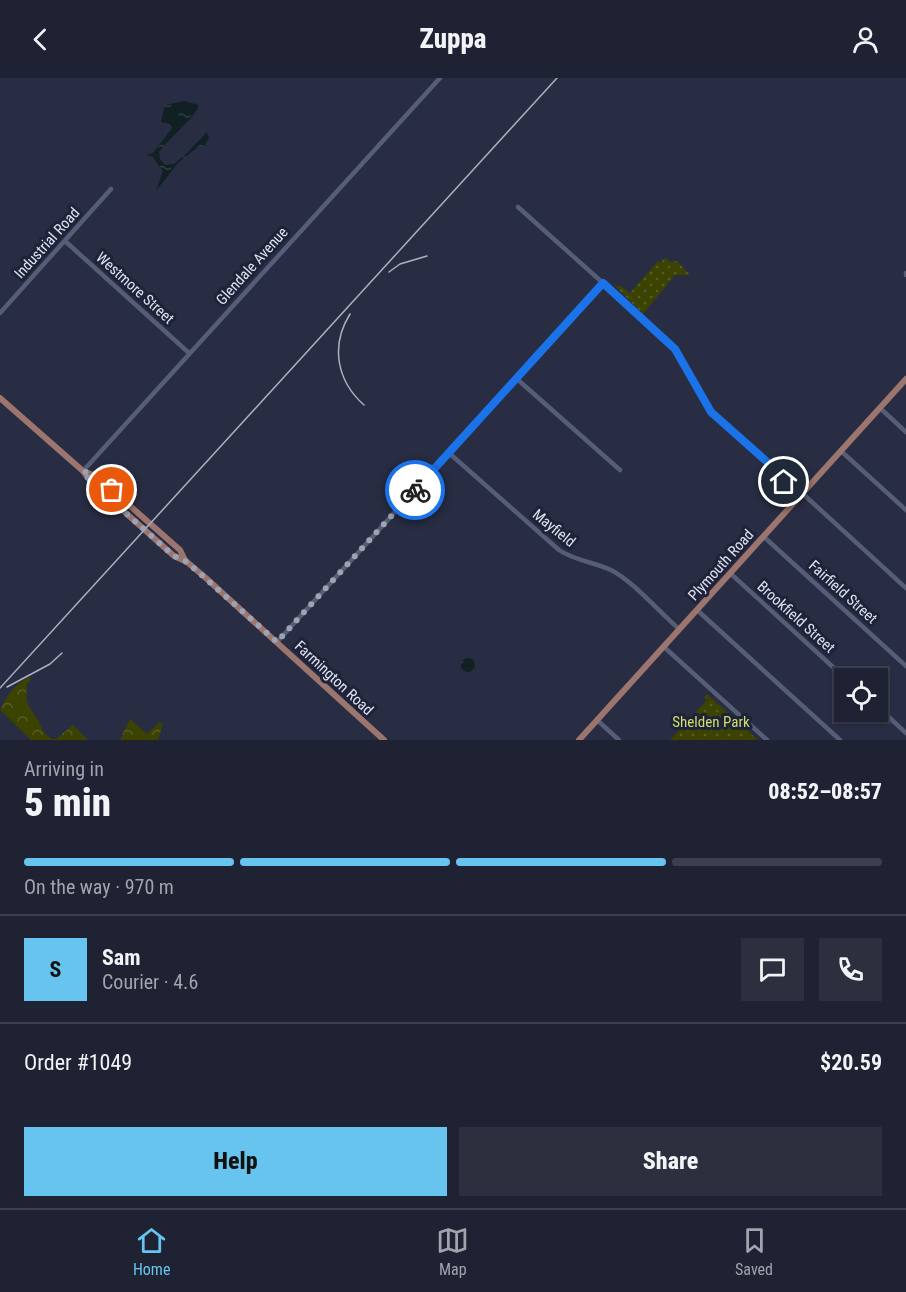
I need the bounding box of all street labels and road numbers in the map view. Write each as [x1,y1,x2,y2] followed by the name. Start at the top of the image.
[10,204,84,282] street label: Industrial Road
[212,223,292,309] street label: Glendale Avenue
[92,248,178,328] street label: Westmore Street
[529,505,579,551] street label: Mayfield
[684,526,758,604] street label: Plymouth Road
[805,557,881,627] street label: Fairfield Street
[753,577,839,657] street label: Brookfield Street
[291,637,377,719] street label: Farmington Road

